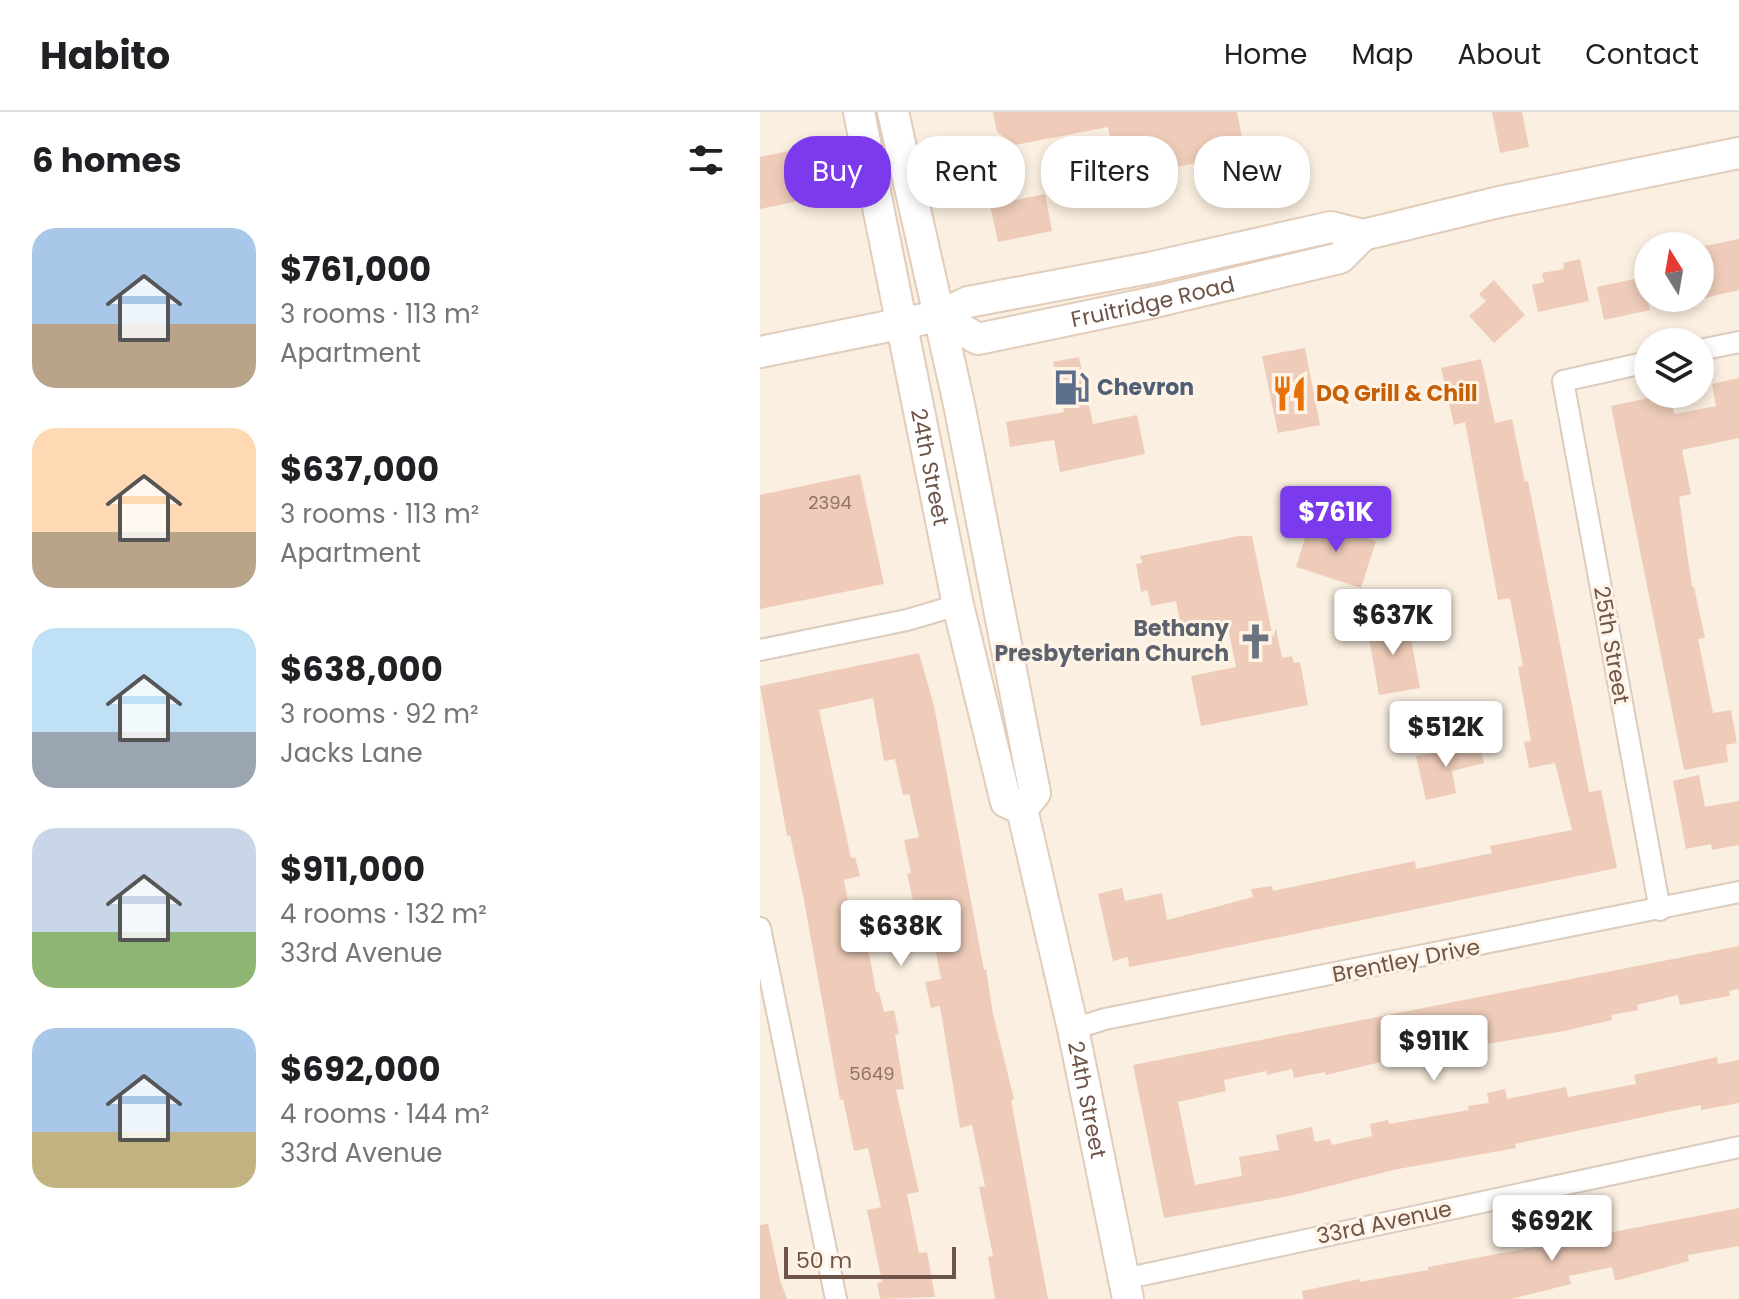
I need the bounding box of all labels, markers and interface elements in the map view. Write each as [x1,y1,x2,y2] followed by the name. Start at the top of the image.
[40,29,170,82] text: Habito
[1224,35,1307,74] text: Home
[1351,35,1413,74] text: Map
[1457,35,1541,74] text: About
[1585,35,1699,74] text: Contact
[32,136,181,184] text: 6 homes
[784,136,891,208] chip: Buy
[907,136,1025,208] chip: Rent
[1041,136,1178,208] chip: Filters
[1194,136,1310,208] chip: New
[684,138,728,182] icon: filters
[1634,232,1714,312] north arrow
[1634,232,1714,408] map controls
[280,245,431,293] text: $761,000
[96,260,192,356] icon: home
[1068,269,1238,335] street label: Fruitridge Road
[280,296,479,332] text: 3 rooms · 113 m²
[1634,328,1714,408] button: layers
[280,335,421,371] text: Apartment
[1052,368,1090,406] fuel station icon: Chevron
[1097,372,1194,403] place label: Chevron
[1271,374,1309,412] restaurant icon: DQ Grill & Chill
[1316,378,1478,409] place label: DQ Grill & Chill
[903,406,957,528] street label: 24th Street
[280,445,439,493] text: $637,000
[96,460,192,556] icon: home
[1280,486,1392,554] pin: $761K
[808,490,852,515] house number: 2394
[1298,494,1374,530] text: $761K
[280,496,479,532] text: 3 rooms · 113 m²
[280,535,421,571] text: Apartment
[1586,584,1637,706] street label: 25th Street
[1337,589,1449,657] pin: $637K
[1352,597,1434,633] text: $637K
[994,613,1229,669] place label: Bethany Presbyterian Church
[1236,622,1274,660] church icon: Bethany Presbyterian Church
[280,645,443,693] text: $638,000
[96,660,192,756] icon: home
[280,696,479,732] text: 3 rooms · 92 m²
[1390,701,1502,769] pin: $512K
[1408,709,1484,745] text: $512K
[280,735,423,771] text: Jacks Lane
[280,845,425,893] text: $911,000
[96,860,192,956] icon: home
[280,896,487,932] text: 4 rooms · 132 m²
[845,900,957,968] pin: $638K
[859,908,943,944] text: $638K
[1330,931,1483,990] street label: Brentley Drive
[280,935,442,971] text: 33rd Avenue
[1378,1015,1490,1083] pin: $911K
[1399,1023,1469,1059] text: $911K
[1060,1038,1114,1161] street label: 24th Street
[280,1045,441,1093] text: $692,000
[96,1060,192,1156] icon: home
[849,1061,895,1086] house number: 5649
[280,1096,489,1132] text: 4 rooms · 144 m²
[280,1135,442,1171] text: 33rd Avenue
[1314,1193,1455,1252] street label: 33rd Avenue
[1496,1195,1608,1263] pin: $692K
[1511,1203,1593,1239] text: $692K
[784,1243,956,1279] scale bar
[796,1245,852,1276] text: 50 m

